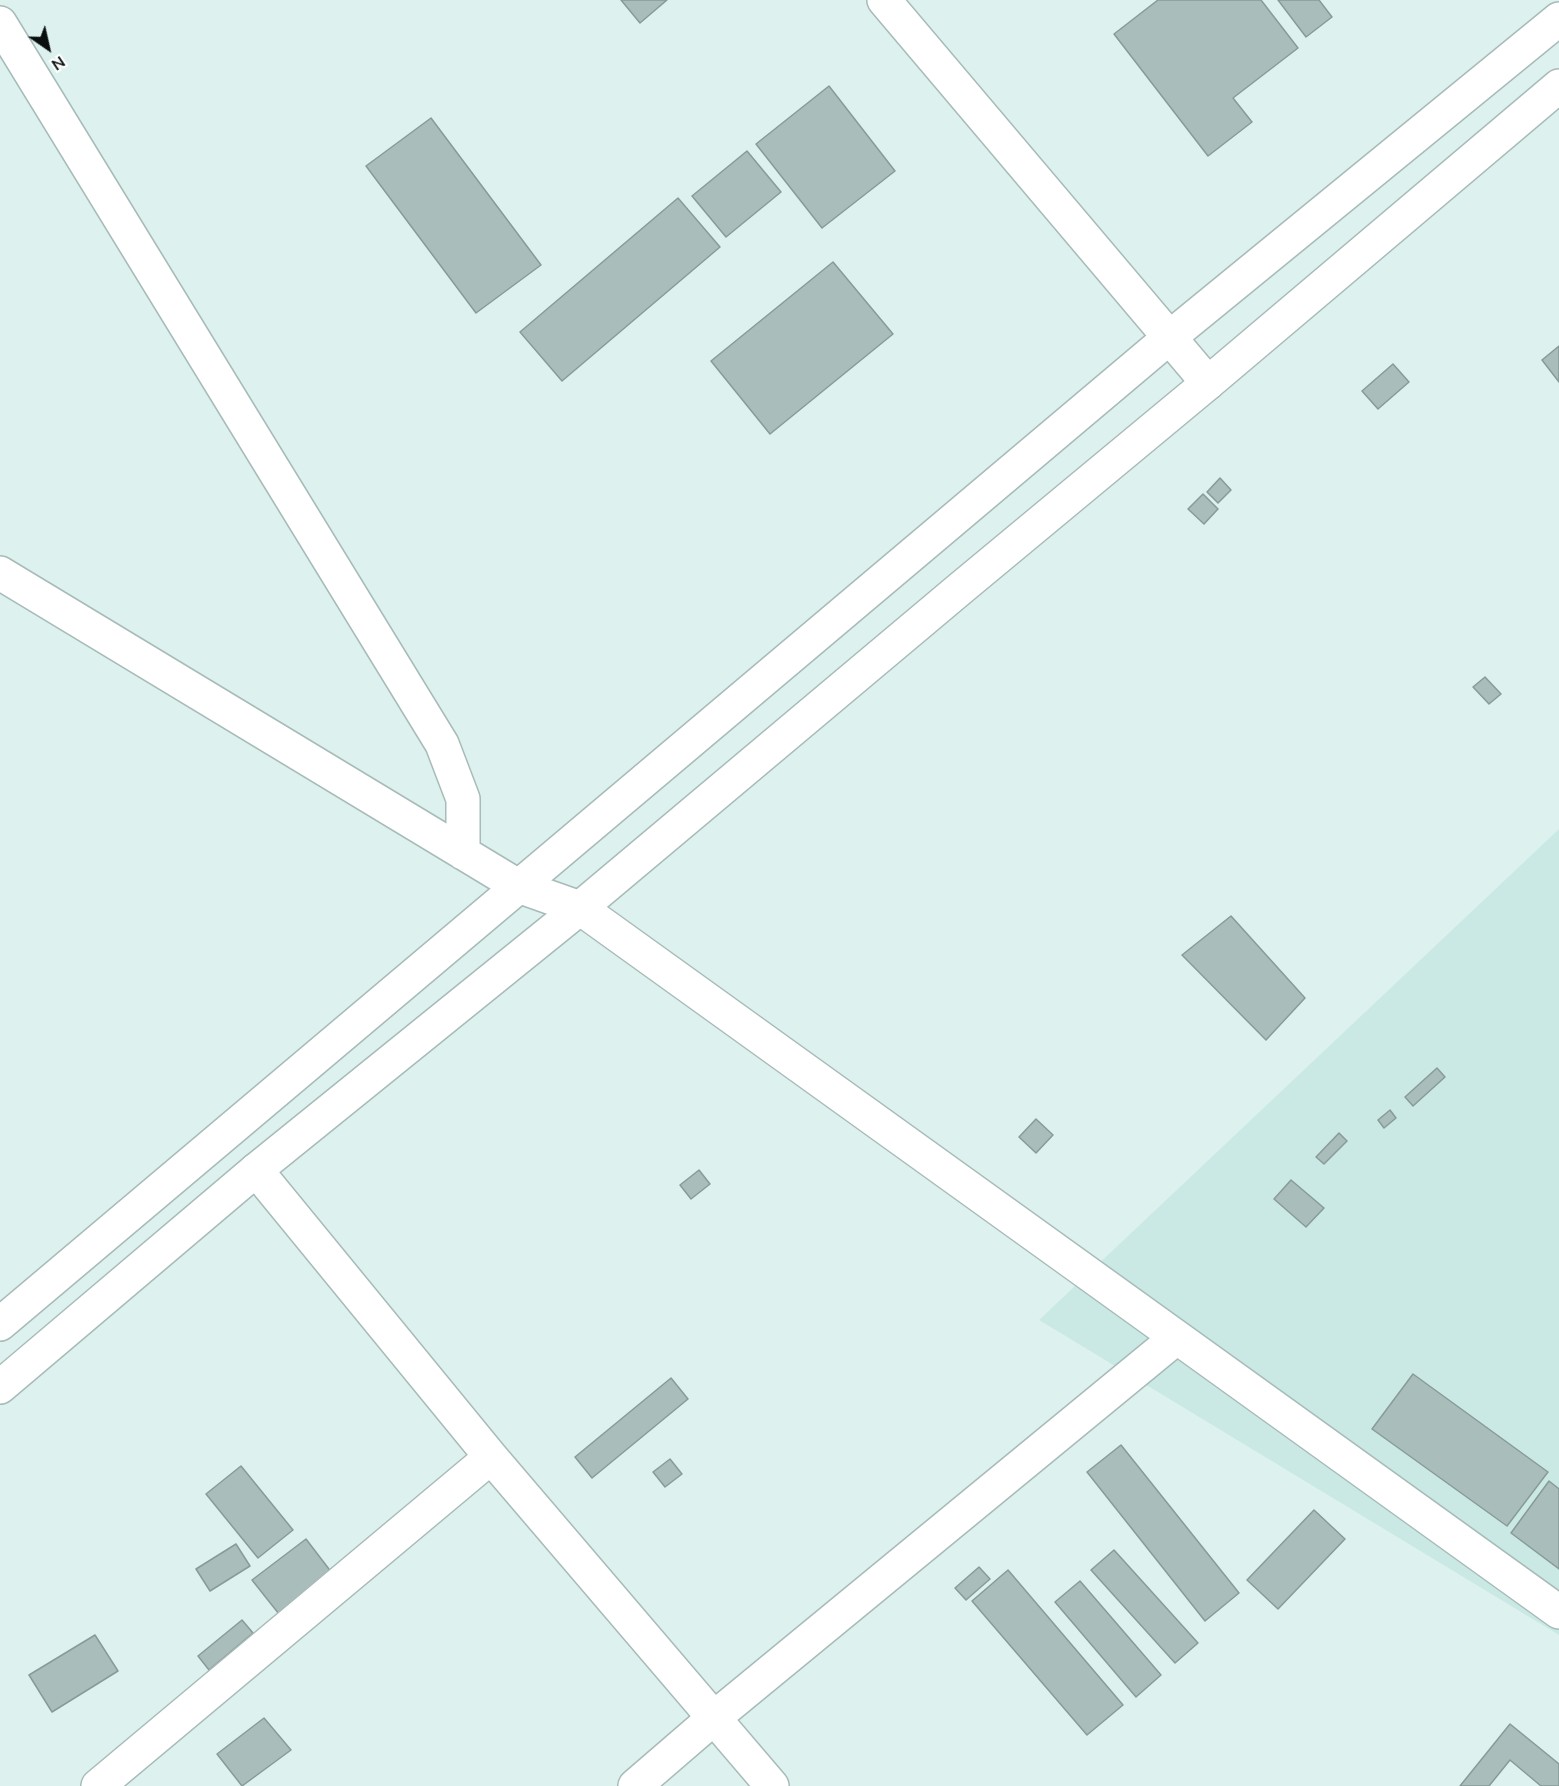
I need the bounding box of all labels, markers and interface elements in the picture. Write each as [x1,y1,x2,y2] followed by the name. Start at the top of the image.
[18,18,78,78] north arrow
[47,50,69,75] text: N

